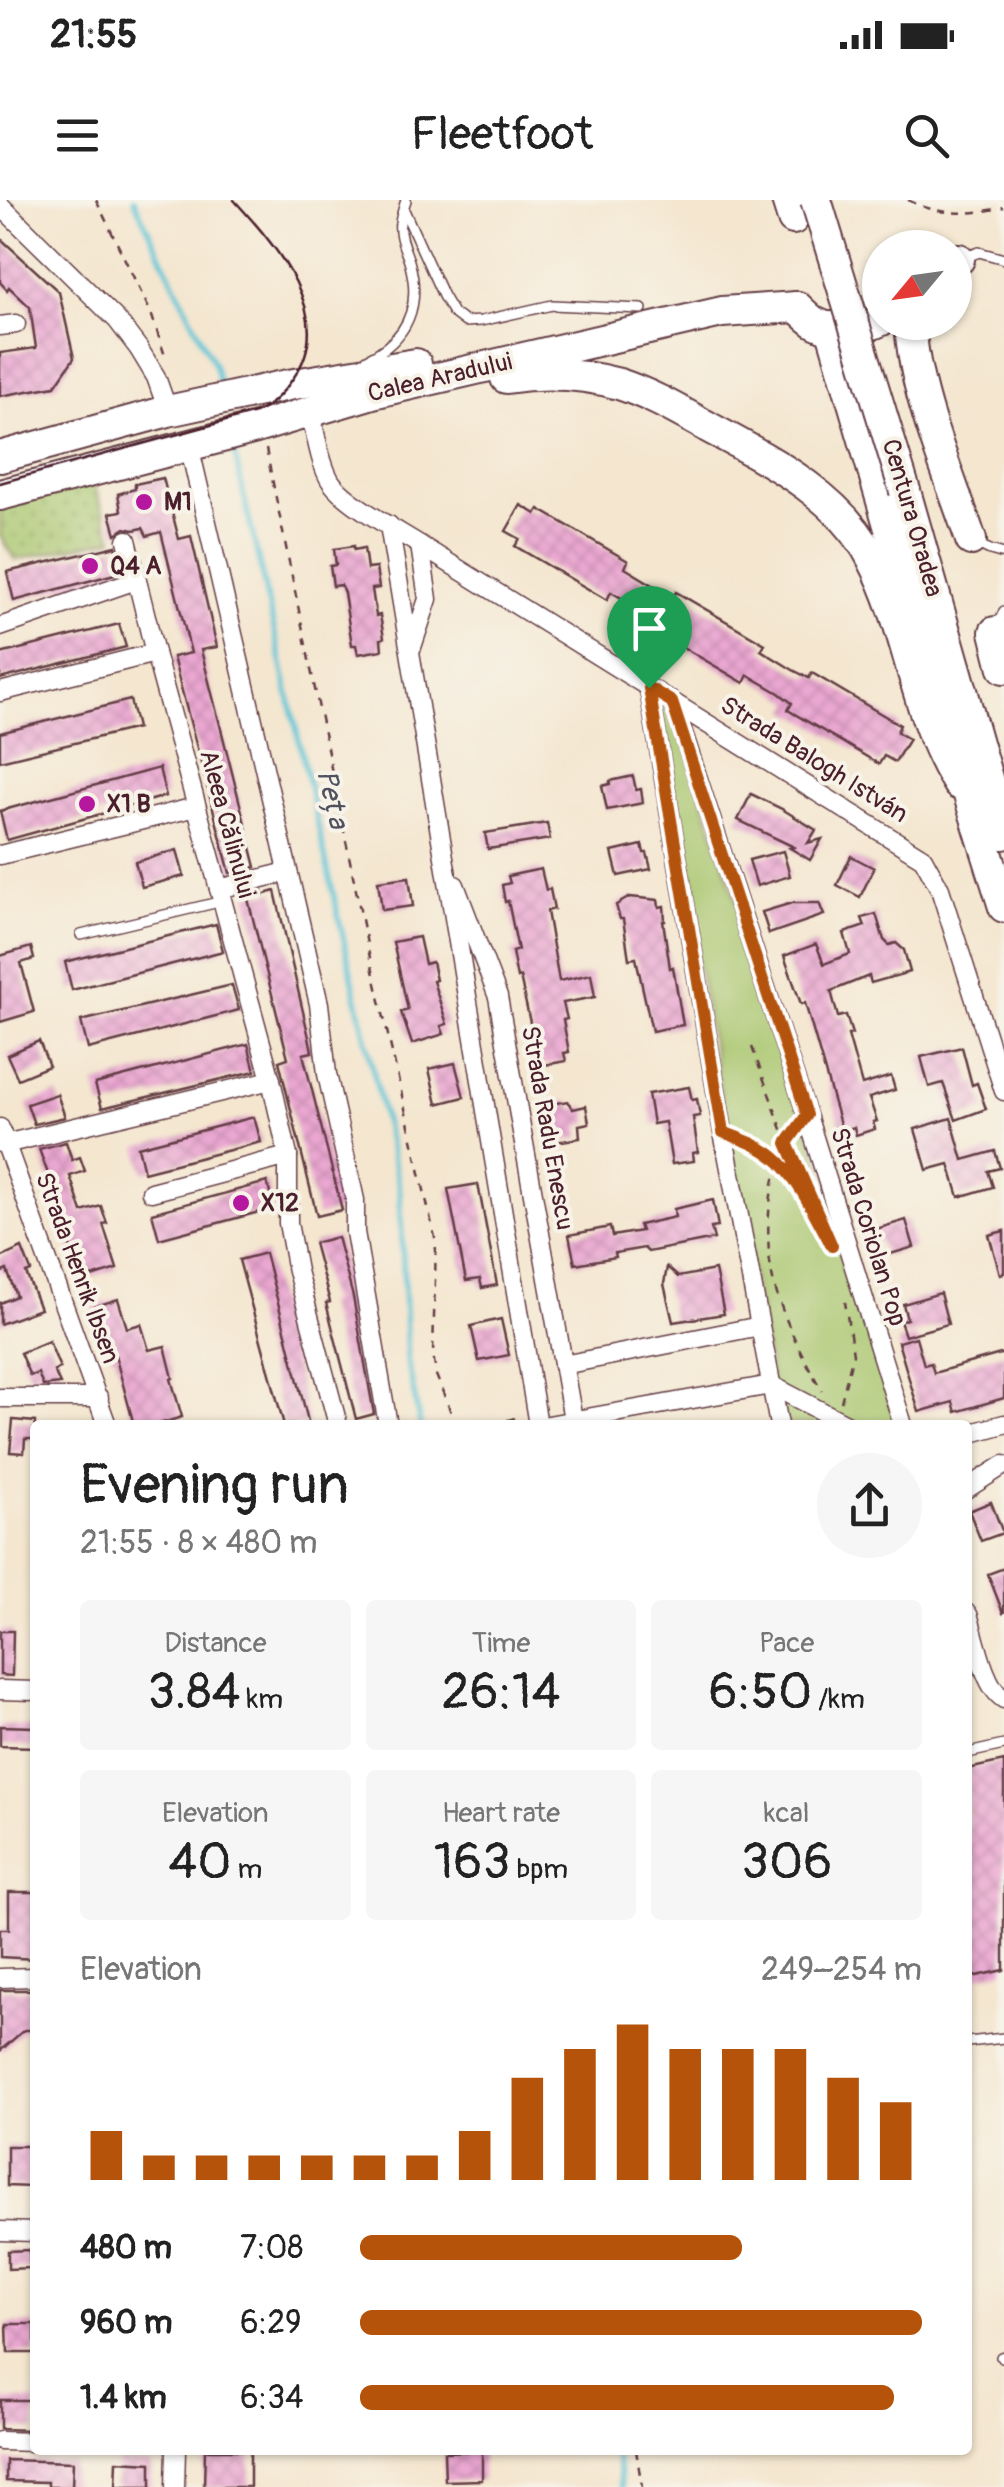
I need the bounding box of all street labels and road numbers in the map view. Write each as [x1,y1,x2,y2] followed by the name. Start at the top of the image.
[365,346,515,410] street label: Calea Aradului
[875,436,949,600] street label: Centura Oradea
[715,690,913,830] street label: Strada Balogh István
[192,747,262,901] street label: Aleea Călinului
[514,1023,580,1233] street label: Strada Radu Enescu
[823,1124,913,1330] street label: Strada Coriolan Pop
[28,1168,126,1368] street label: Strada Henrik Ibsen

